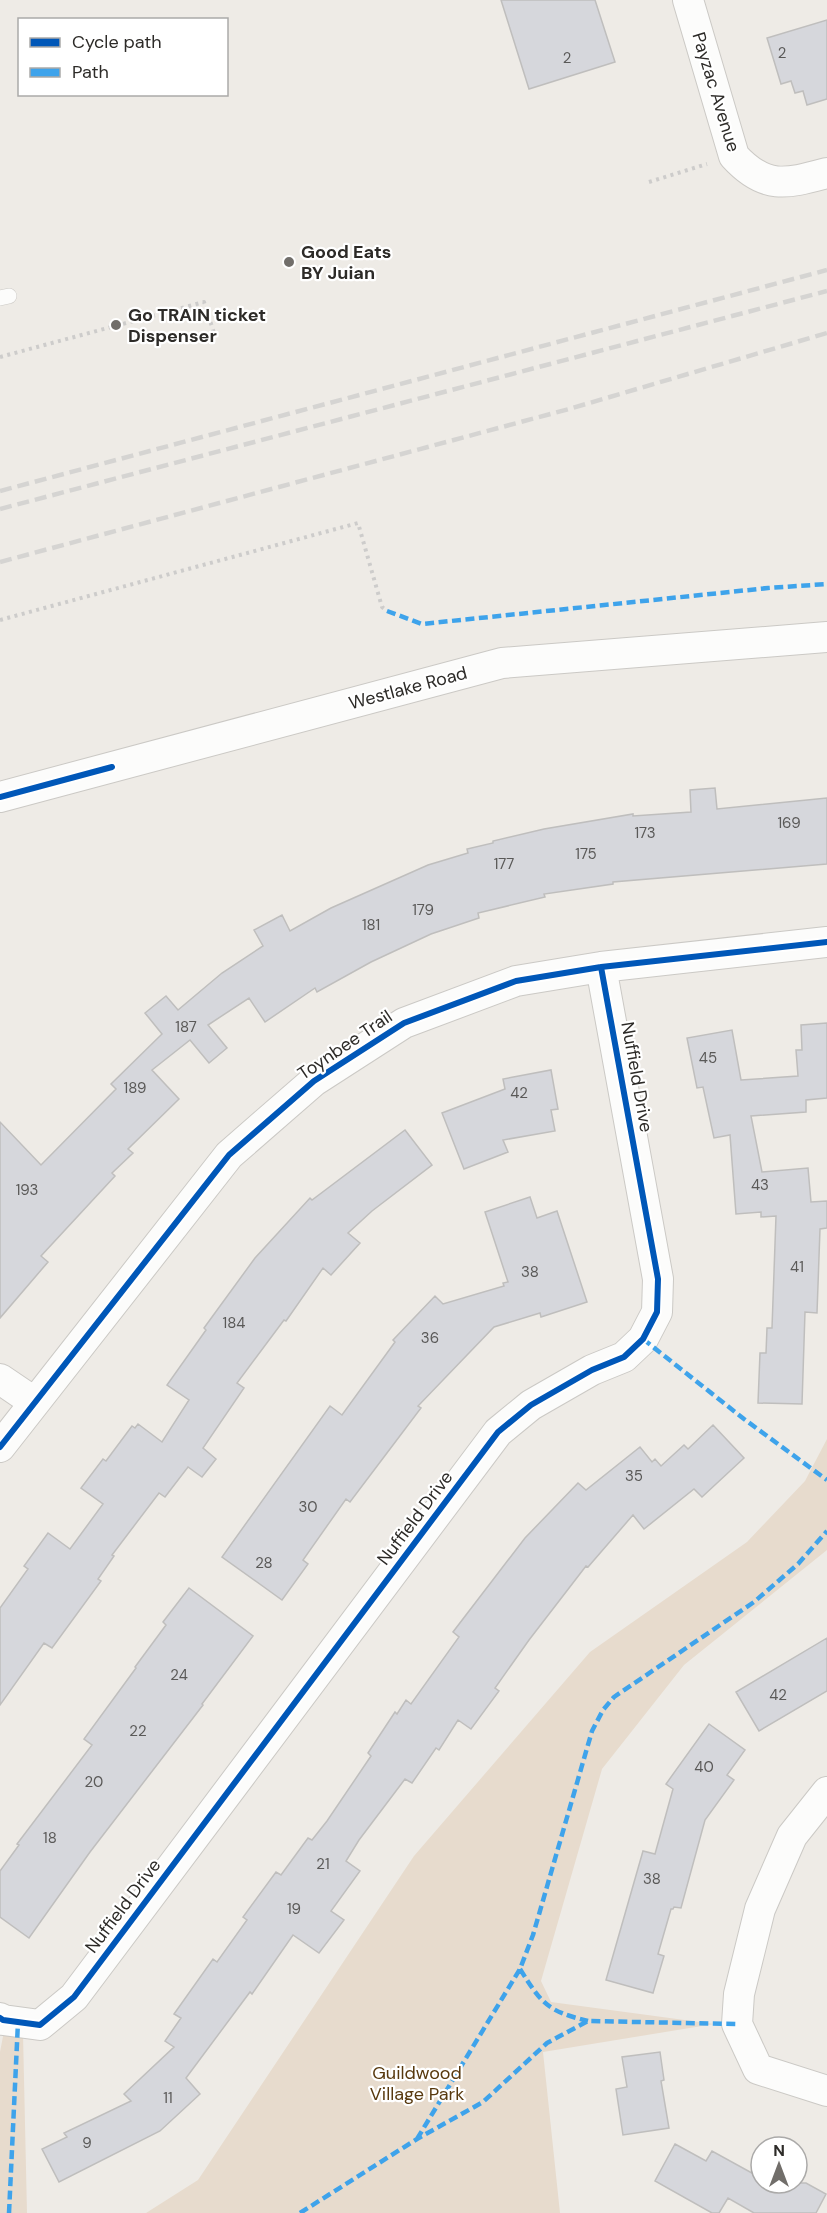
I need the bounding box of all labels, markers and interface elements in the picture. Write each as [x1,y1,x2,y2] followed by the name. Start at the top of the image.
[18,18,228,96] legend
[686,29,746,155] street label: Payzac Avenue
[72,30,162,54] text: Cycle path
[778,43,786,63] house number: 2
[563,48,571,68] house number: 2
[72,60,109,84] text: Path
[301,240,391,285] place label: Good Eats BY Juian
[282,255,296,269] marker: Good Eats BY Juian
[128,303,266,348] place label: Go TRAIN ticket Dispenser
[109,318,123,332] marker: Go TRAIN ticket Dispenser
[346,661,470,715] street label: Westlake Road
[777,813,801,833] house number: 169
[634,823,656,843] house number: 173
[575,844,597,864] house number: 175
[494,854,514,874] house number: 177
[412,900,434,920] house number: 179
[362,915,380,935] house number: 181
[293,1005,397,1085] street label: Toynbee Trail
[175,1017,197,1037] house number: 187
[615,1020,659,1134] street label: Nuffield Drive
[699,1048,717,1068] house number: 45
[124,1078,146,1098] house number: 189
[510,1083,528,1103] house number: 42
[751,1175,769,1195] house number: 43
[16,1180,38,1200] house number: 193
[790,1257,804,1277] house number: 41
[521,1262,539,1282] house number: 38
[223,1313,245,1333] house number: 184
[421,1328,439,1348] house number: 36
[372,1466,458,1570] street label: Nuffield Drive
[625,1466,643,1486] house number: 35
[298,1497,318,1517] house number: 30
[255,1553,273,1573] house number: 28
[170,1665,188,1685] house number: 24
[769,1685,787,1705] house number: 42
[129,1721,147,1741] house number: 22
[694,1757,714,1777] house number: 40
[85,1772,103,1792] house number: 20
[43,1828,57,1848] house number: 18
[80,1854,166,1958] street label: Nuffield Drive
[316,1854,330,1874] house number: 21
[643,1869,661,1889] house number: 38
[287,1899,301,1919] house number: 19
[370,2061,464,2106] park label: Guildwood Village Park
[163,2088,173,2108] house number: 11
[82,2133,92,2153] house number: 9
[749,2135,809,2195] north arrow
[773,2140,785,2161] text: N

